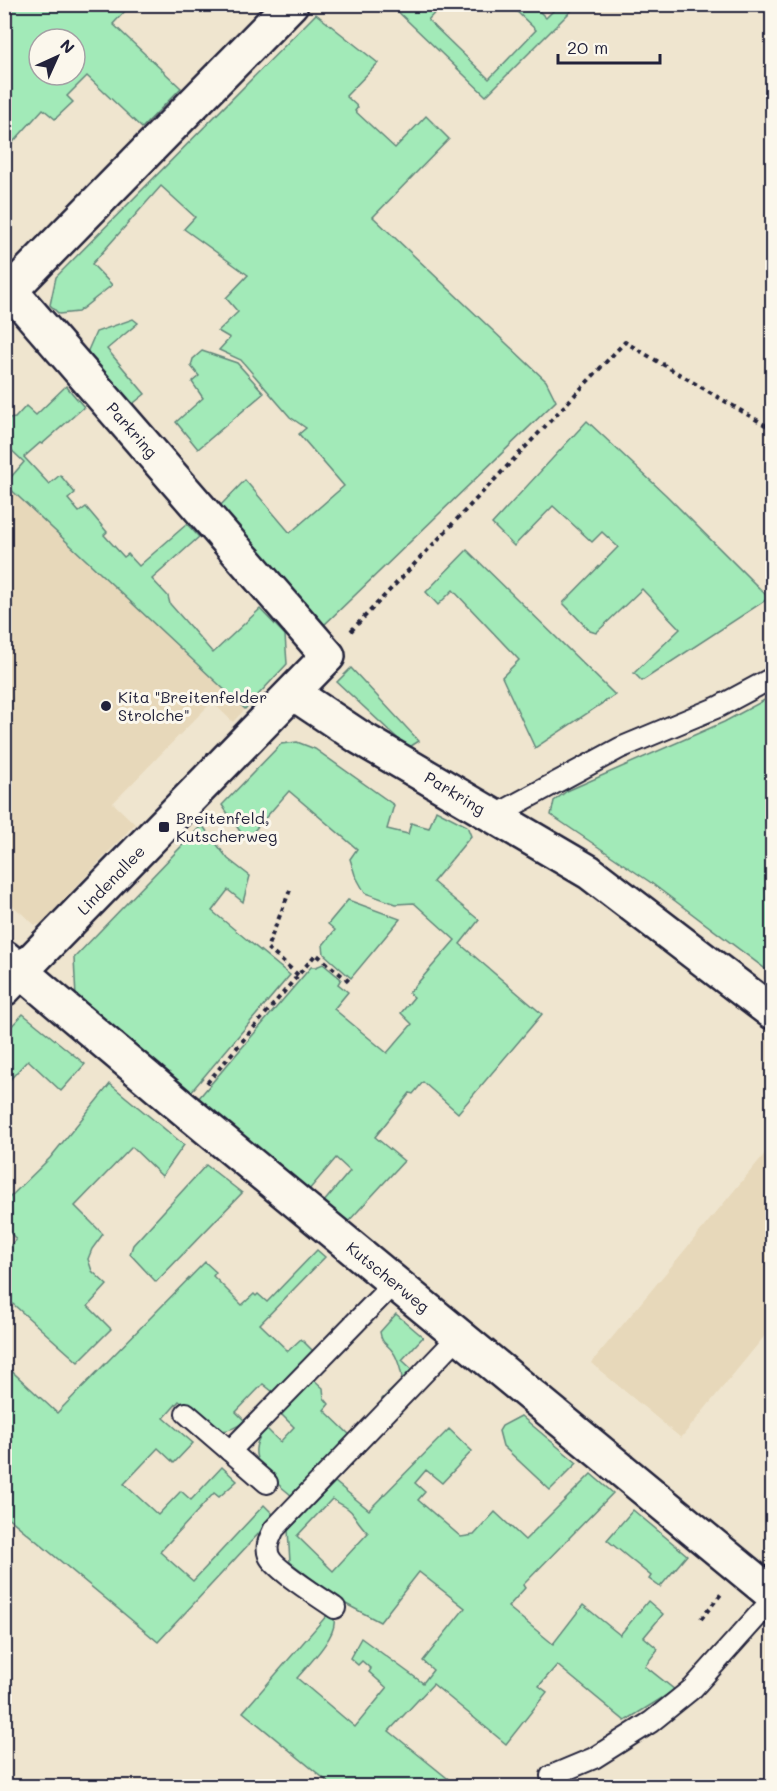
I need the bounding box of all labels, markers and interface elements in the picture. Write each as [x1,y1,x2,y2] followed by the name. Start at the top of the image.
[27,27,87,87] north arrow
[558,27,660,65] scale bar
[56,34,80,58] text: N
[567,35,608,59] text: 20 m
[102,397,162,462] street label: Parkring
[118,686,267,725] place label: Kita "Breitenfelder Strolche"
[99,699,113,713] marker: Kita "Breitenfelder Strolche"
[421,766,490,819] street label: Parkring
[176,807,277,846] place label: Breitenfeld, Kutscherweg
[157,820,171,834] marker: Breitenfeld, Kutscherweg
[72,840,149,919] street label: Lindenallee
[342,1237,434,1317] street label: Kutscherweg

